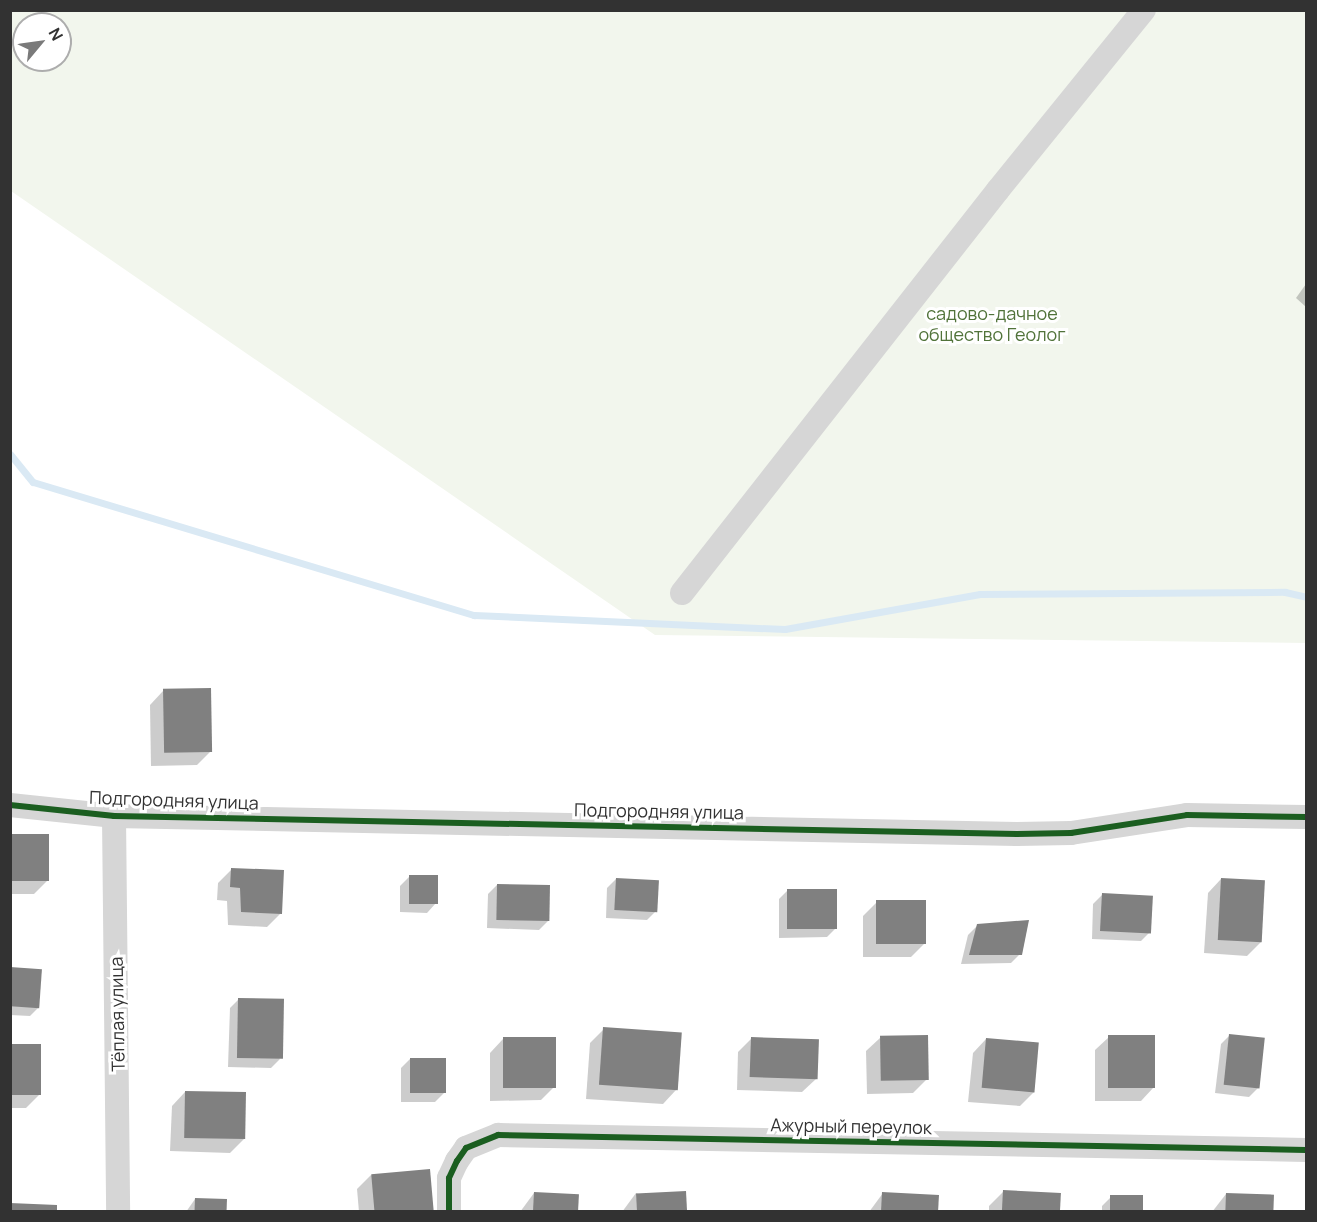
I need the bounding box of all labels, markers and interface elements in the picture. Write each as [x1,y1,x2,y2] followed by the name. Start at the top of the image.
[12,12,72,72] north arrow
[44,24,68,45] text: N
[918,303,1066,346] park label: садово-дачное общество Геолог
[89,786,259,814] street label: Подгородняя улица
[574,799,744,823] street label: Подгородняя улица
[105,956,129,1072] street label: Тёплая улица
[770,1114,932,1138] street label: Ажурный переулок

